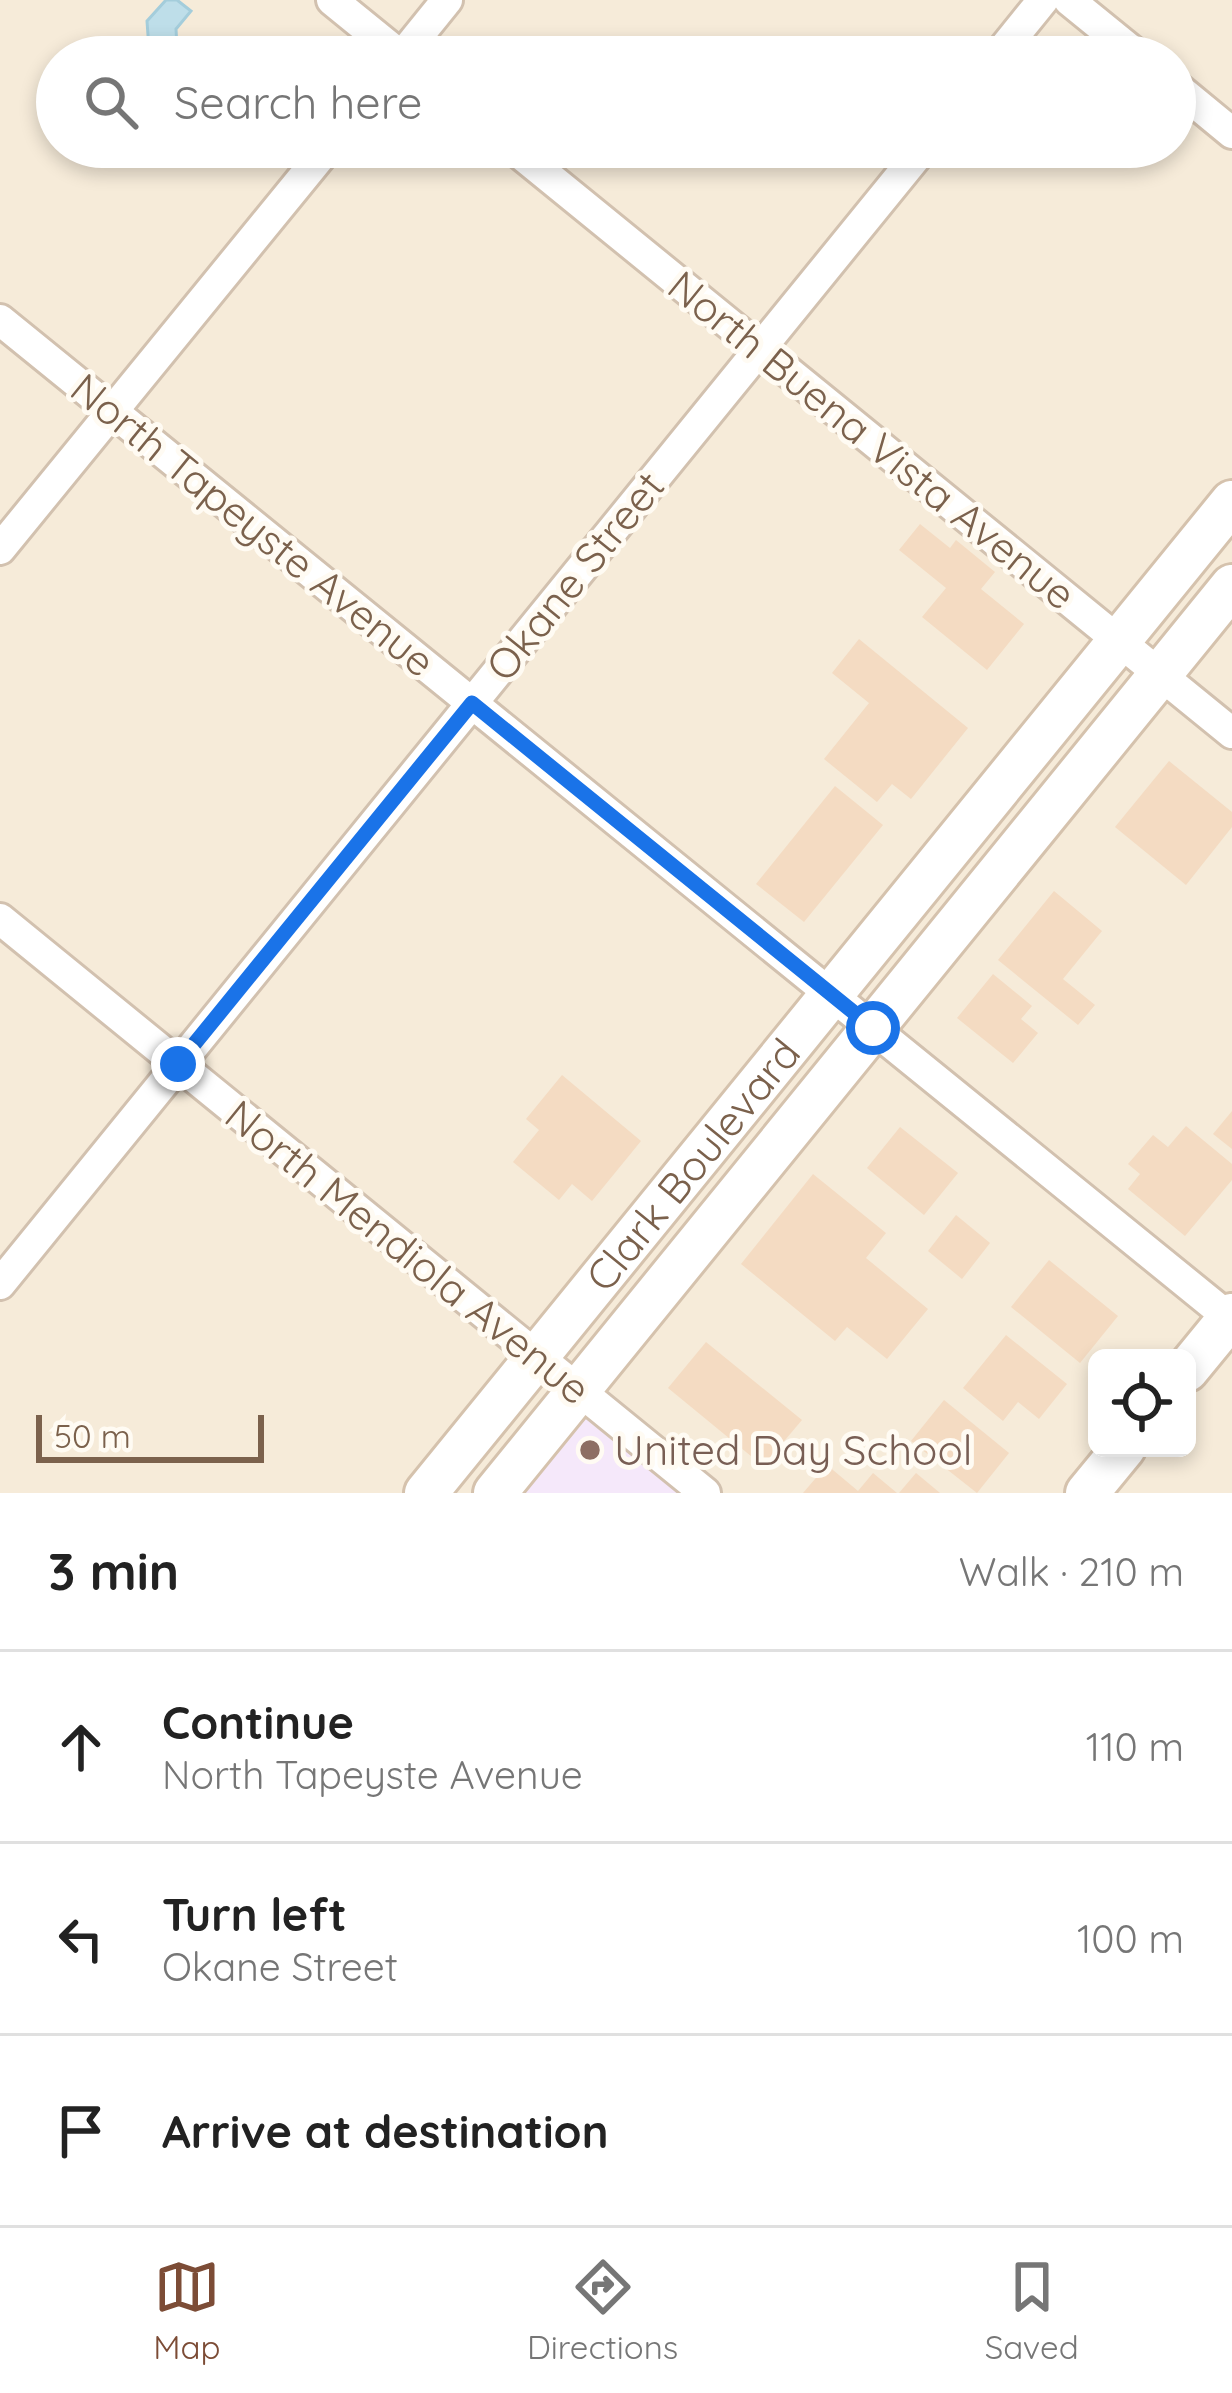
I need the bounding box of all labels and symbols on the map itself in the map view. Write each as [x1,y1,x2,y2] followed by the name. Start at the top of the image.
[658,259,1087,620] street label: North Buena Vista Avenue
[61,361,446,688] street label: North Tapeyste Avenue
[474,460,675,691] street label: Okane Street
[846,1001,900,1055] route start
[574,1027,811,1302] street label: Clark Boulevard
[151,1037,205,1091] route end
[215,1088,602,1415] street label: North Mendiola Avenue
[36,1409,264,1462] scale bar
[614,1423,972,1476] place label: United Day School
[577,1437,603,1463] marker: United Day School

